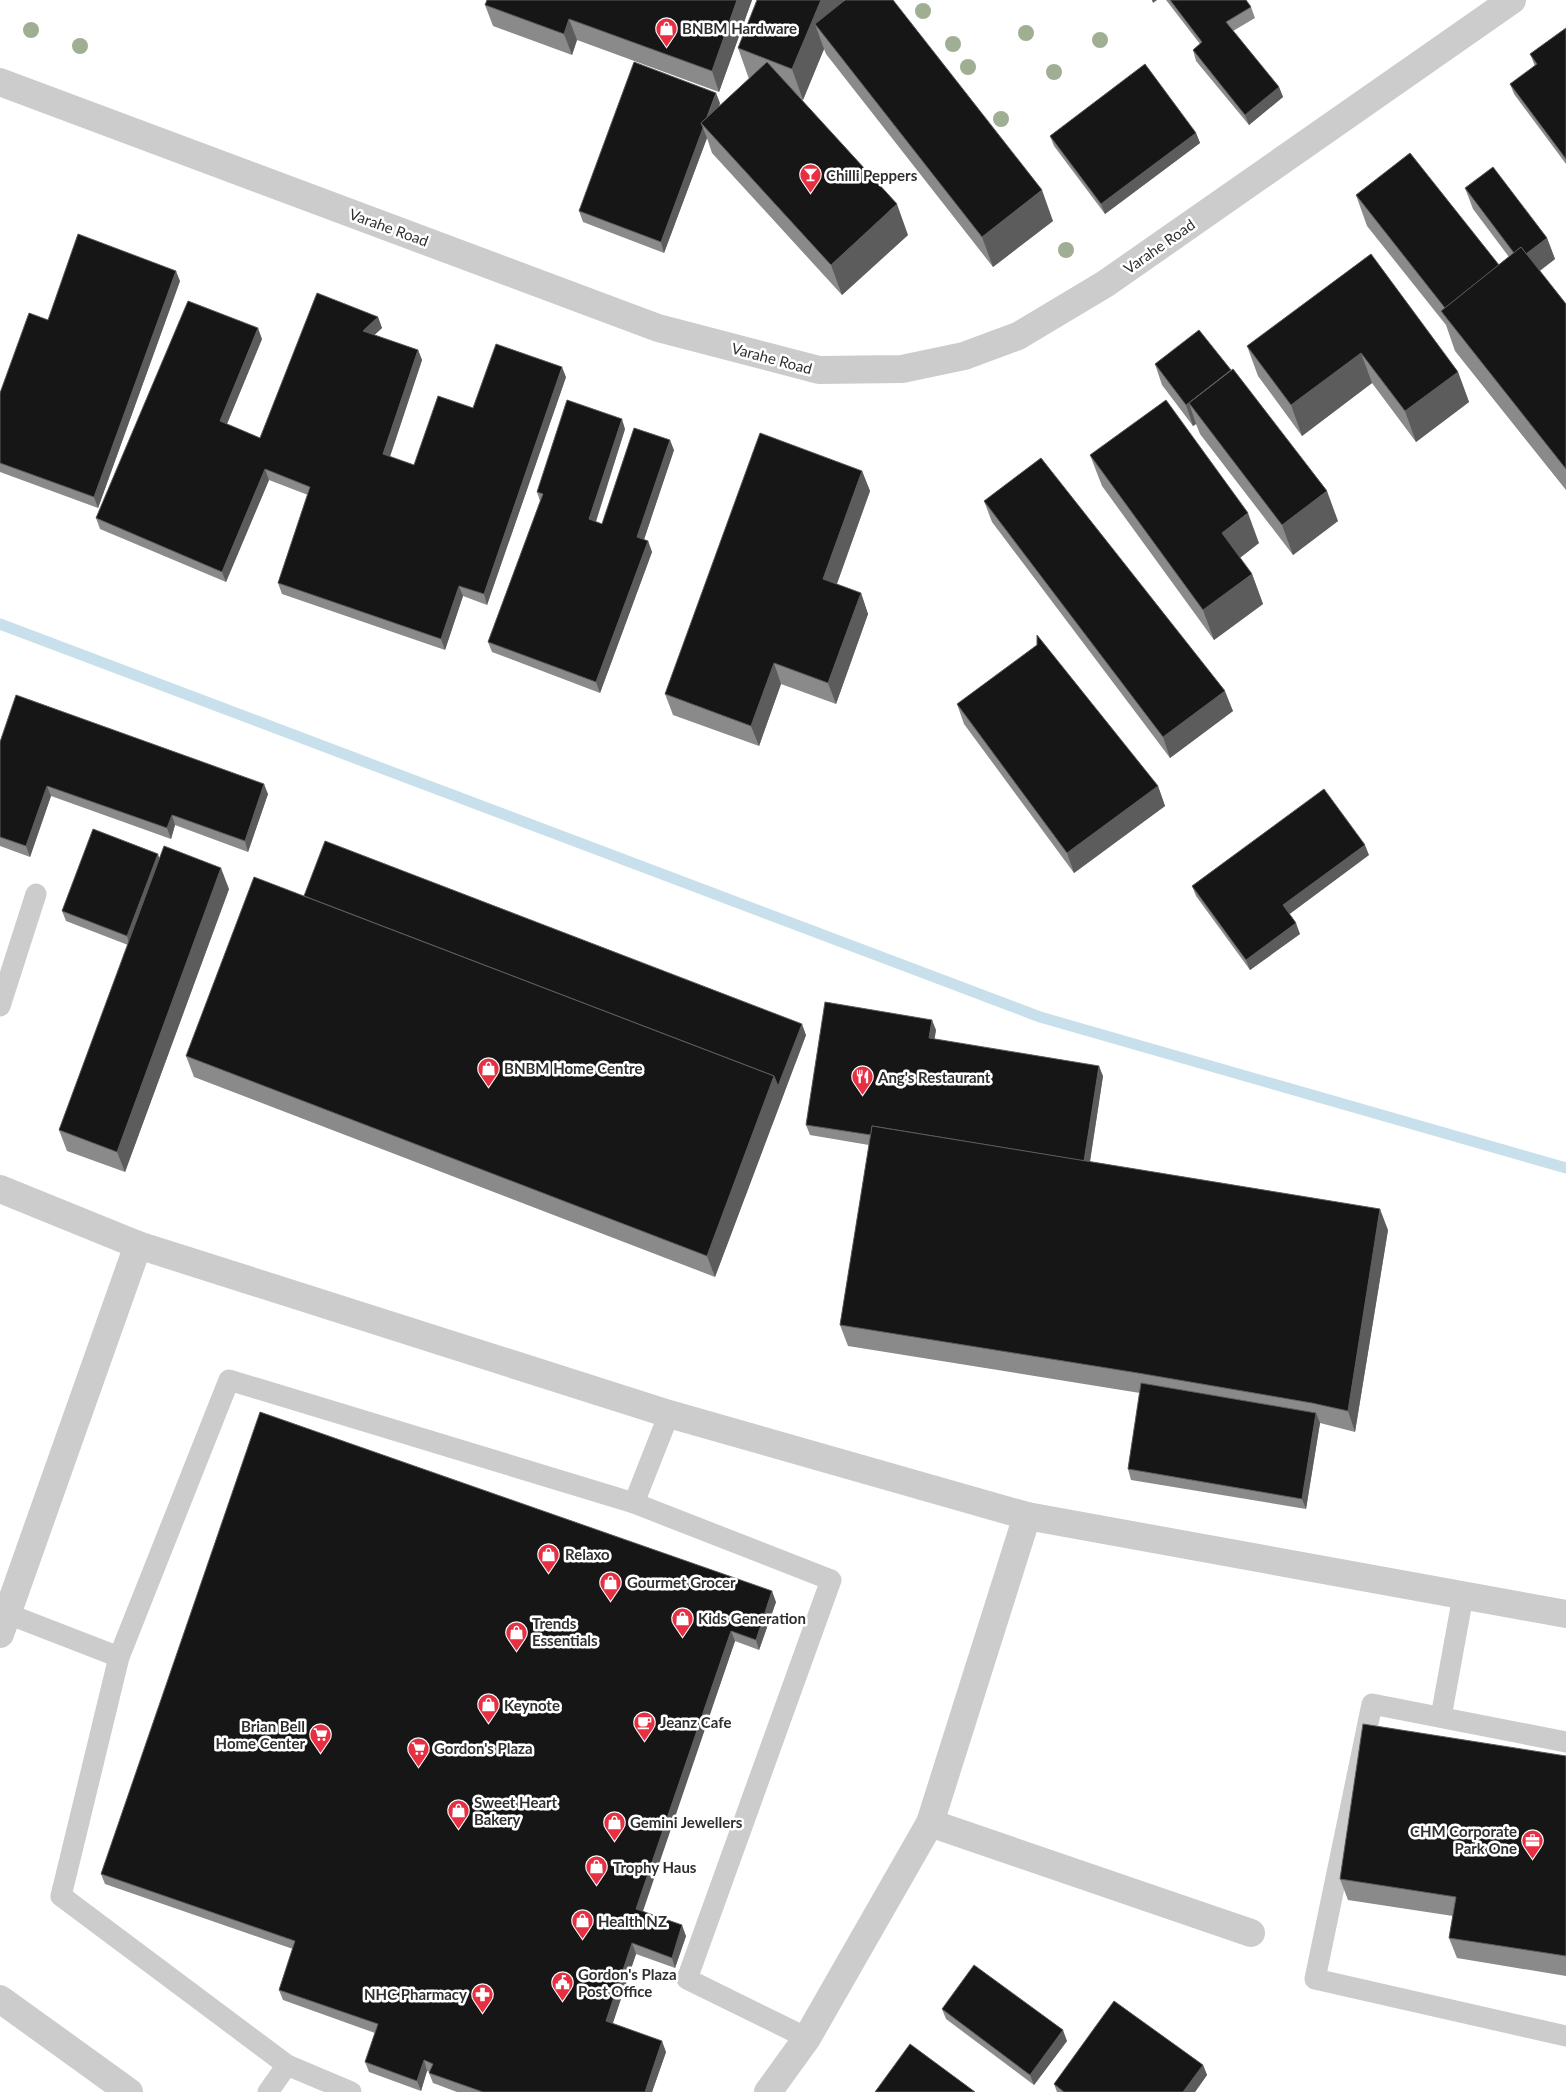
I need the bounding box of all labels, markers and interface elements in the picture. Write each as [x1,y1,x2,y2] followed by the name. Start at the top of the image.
[654,16,678,47] shop icon: BNBM Hardware
[682,19,797,37] place label: BNBM Hardware
[798,163,822,194] bar icon: Chilli Peppers
[826,166,918,184] place label: Chilli Peppers
[347,204,431,250] street label: Varahe Road
[1120,215,1198,277] street label: Varahe Road
[730,339,814,377] street label: Varahe Road
[476,1056,500,1087] shop icon: BNBM Home Centre
[504,1059,642,1077] place label: BNBM Home Centre
[850,1065,874,1096] restaurant icon: Ang's Restaurant
[877,1068,991,1086] place label: Ang's Restaurant
[537,1542,561,1573] shop icon: Relaxo
[565,1545,610,1563] place label: Relaxo
[599,1570,623,1601] shop icon: Gourmet Grocer
[627,1573,736,1591] place label: Gourmet Grocer
[670,1606,694,1637] shop icon: Kids Generation
[698,1609,806,1627] place label: Kids Generation
[532,1614,598,1649] place label: Trends Essentials
[504,1620,528,1651] shop icon: Trends Essentials
[476,1693,500,1724] shop icon: Keynote
[504,1696,560,1714] place label: Keynote
[632,1710,656,1741] cafe icon: Jeanz Cafe
[660,1713,731,1731] place label: Jeanz Cafe
[216,1717,305,1752] place label: Brian Bell Home Center
[309,1723,333,1754] supermarket icon: Brian Bell Home Center
[406,1736,430,1767] supermarket icon: Gordon's Plaza
[434,1739,533,1757] place label: Gordon's Plaza
[474,1793,558,1828] place label: Sweet Heart Bakery
[446,1799,470,1830] shop icon: Sweet Heart Bakery
[602,1810,626,1841] shop icon: Gemini Jewellers
[630,1813,743,1831] place label: Gemini Jewellers
[1410,1822,1517,1857] place label: CHM Corporate Park One
[1521,1828,1545,1859] office icon: CHM Corporate Park One
[585,1855,609,1886] shop icon: Trophy Haus
[613,1858,697,1876] place label: Trophy Haus
[570,1909,594,1940] shop icon: Health NZ
[598,1912,667,1930] place label: Health NZ
[578,1965,677,2000] place label: Gordon's Plaza Post Office
[550,1971,574,2002] public building icon: Gordon's Plaza Post Office
[471,1982,495,2013] pharmacy icon: NHC Pharmacy
[364,1985,467,2003] place label: NHC Pharmacy

